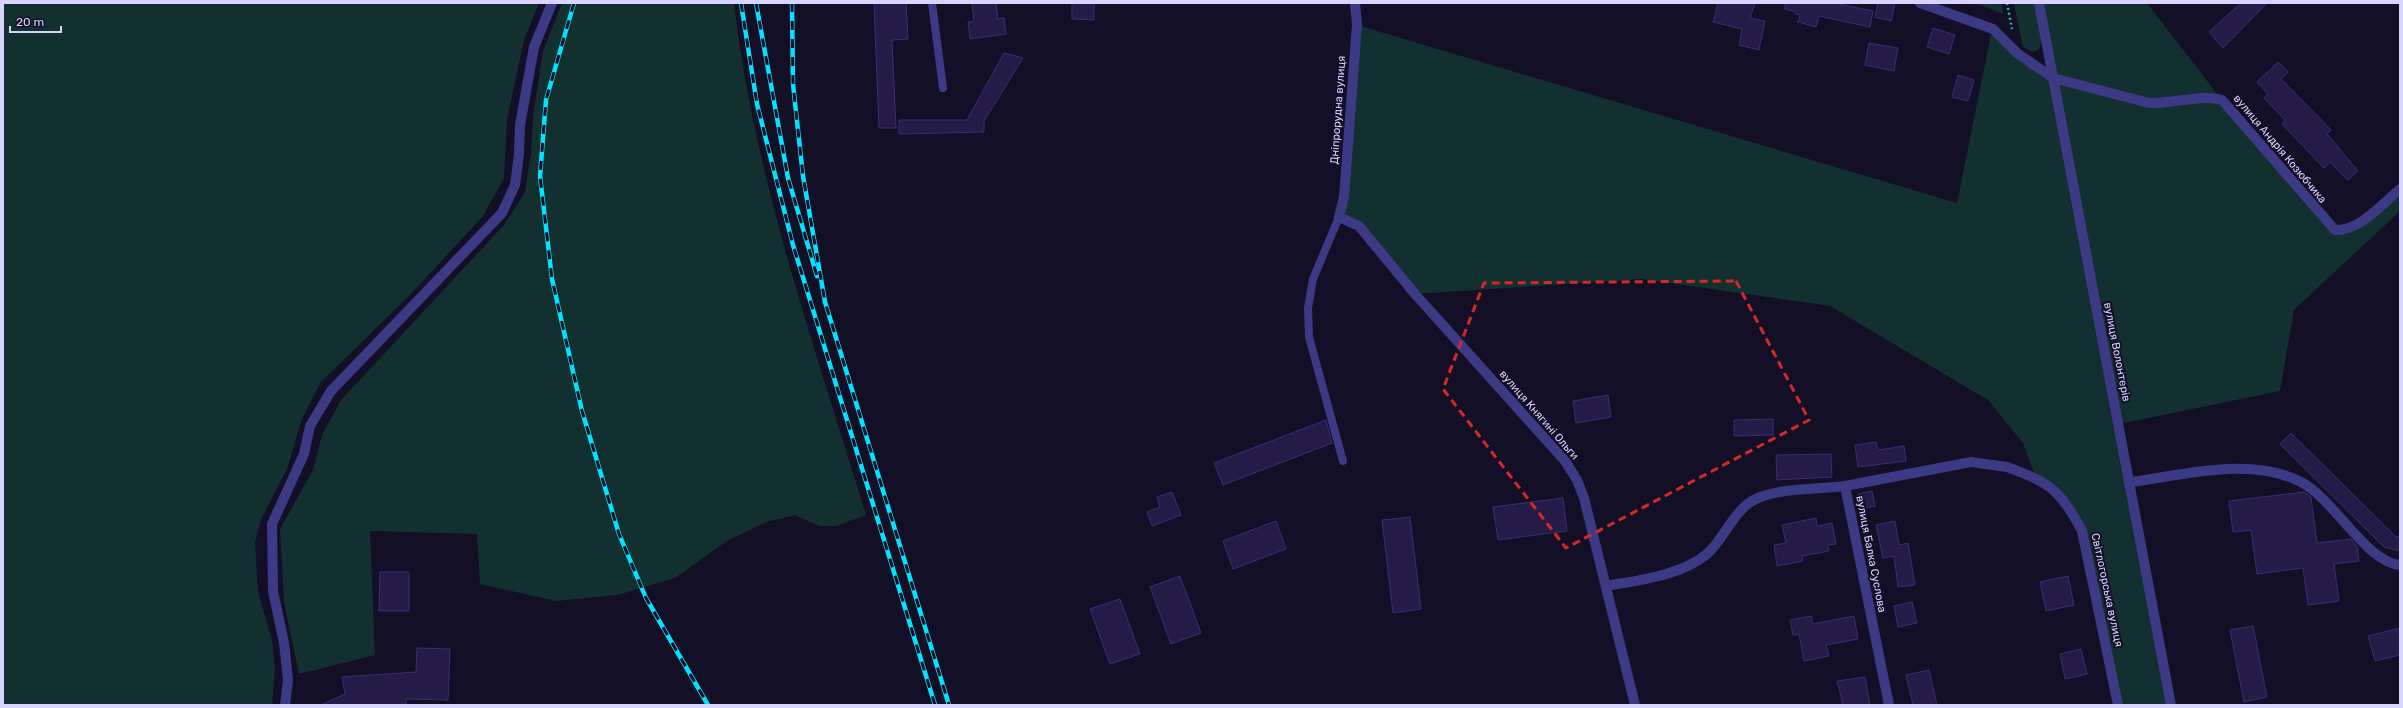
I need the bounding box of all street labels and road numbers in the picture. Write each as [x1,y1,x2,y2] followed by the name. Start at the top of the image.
[1328,55,1348,165] street label: Дніпрорудна вулиця
[2231,92,2329,206] street label: вулиця Андрія Козюбчика
[2101,301,2133,403] street label: вулиця Волонтерів
[1497,368,1581,462] street label: вулиця Княгині Ольги
[1853,494,1889,614] street label: вулиця Балка Суслова
[2089,532,2125,648] street label: Світлогорська вулиця

